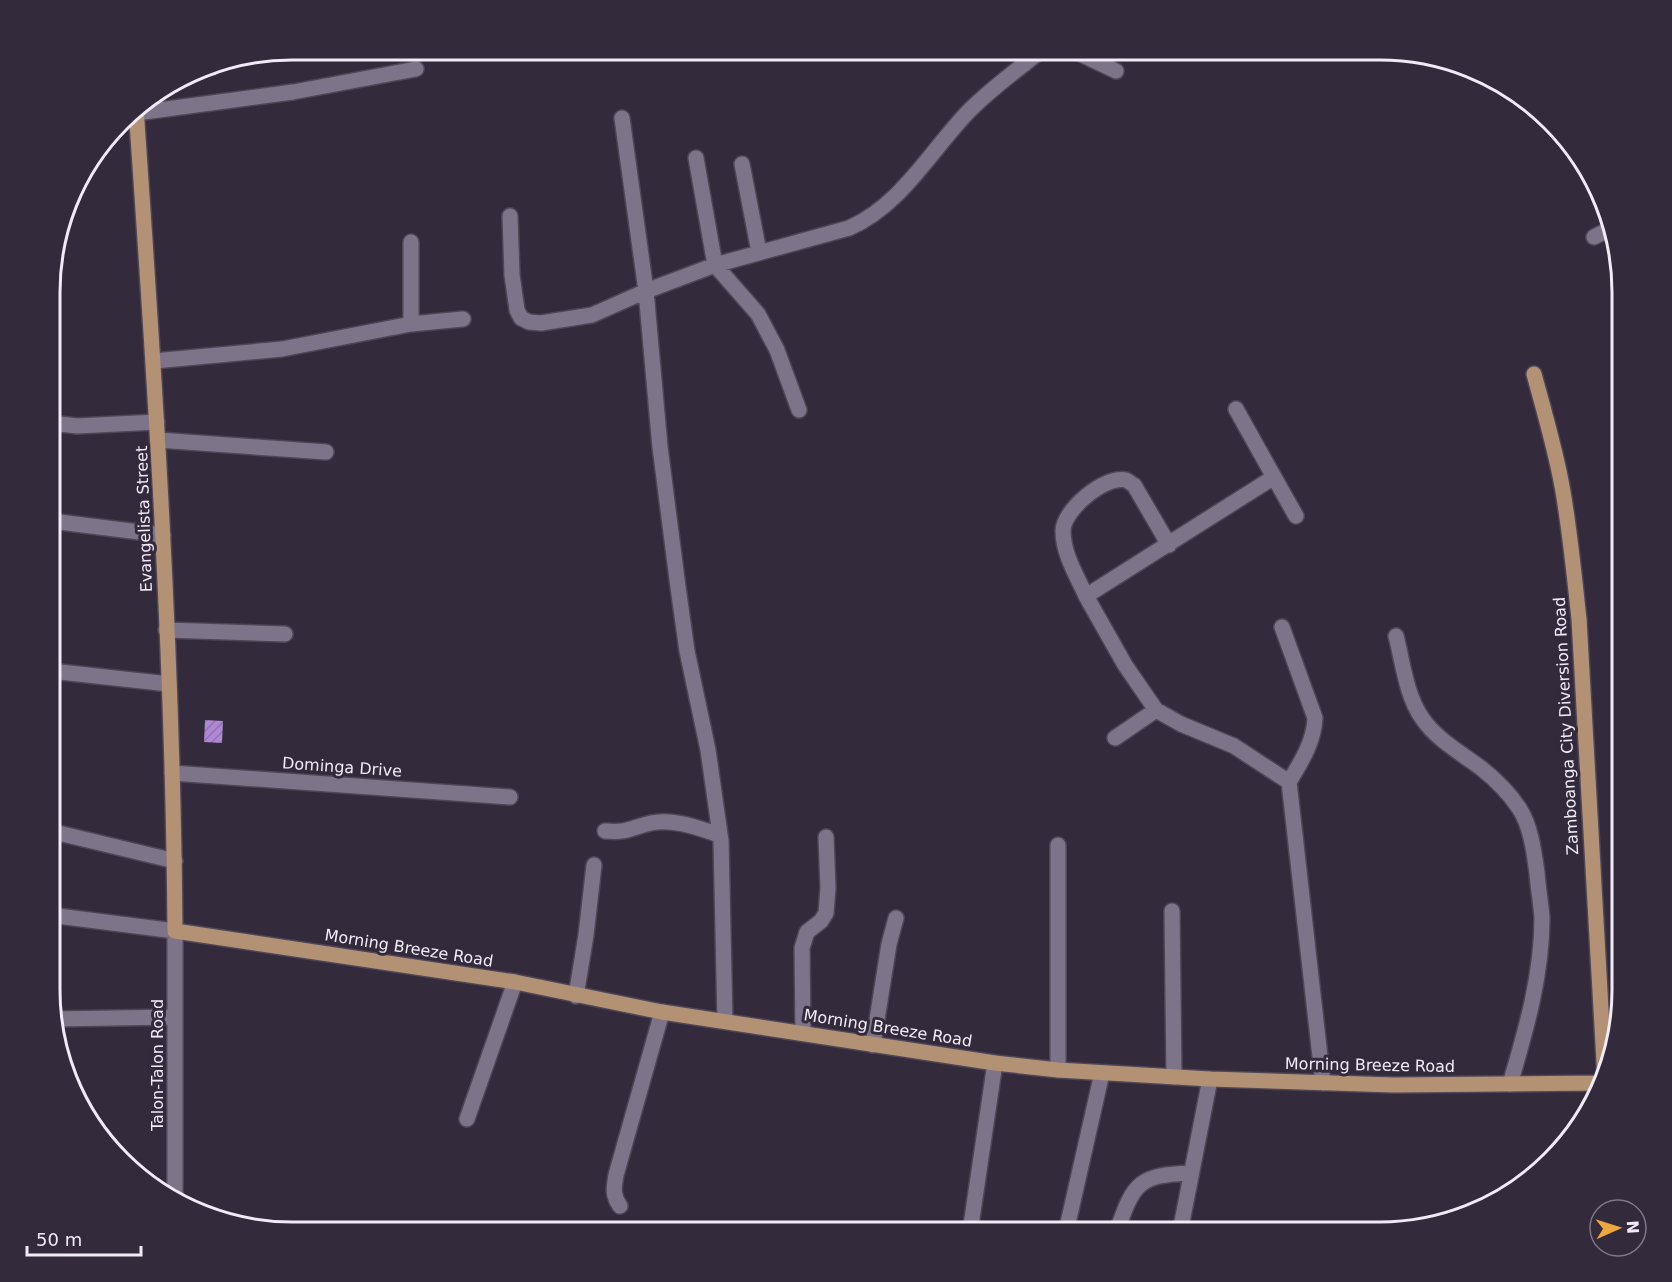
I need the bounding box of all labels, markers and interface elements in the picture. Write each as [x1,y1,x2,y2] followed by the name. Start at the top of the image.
[132,445,156,593] street label: Evangelista Street
[1550,597,1582,855] street label: Zamboanga City Diversion Road
[281,753,403,781] street label: Dominga Drive
[323,925,495,971] street label: Morning Breeze Road
[148,999,167,1132] street label: Talon-Talon Road
[802,1005,974,1051] street label: Morning Breeze Road
[1285,1054,1455,1076] street label: Morning Breeze Road
[1588,1198,1648,1258] north arrow
[27,1219,141,1257] scale bar
[1623,1220,1642,1234] text: N
[36,1229,82,1250] text: 50 m

